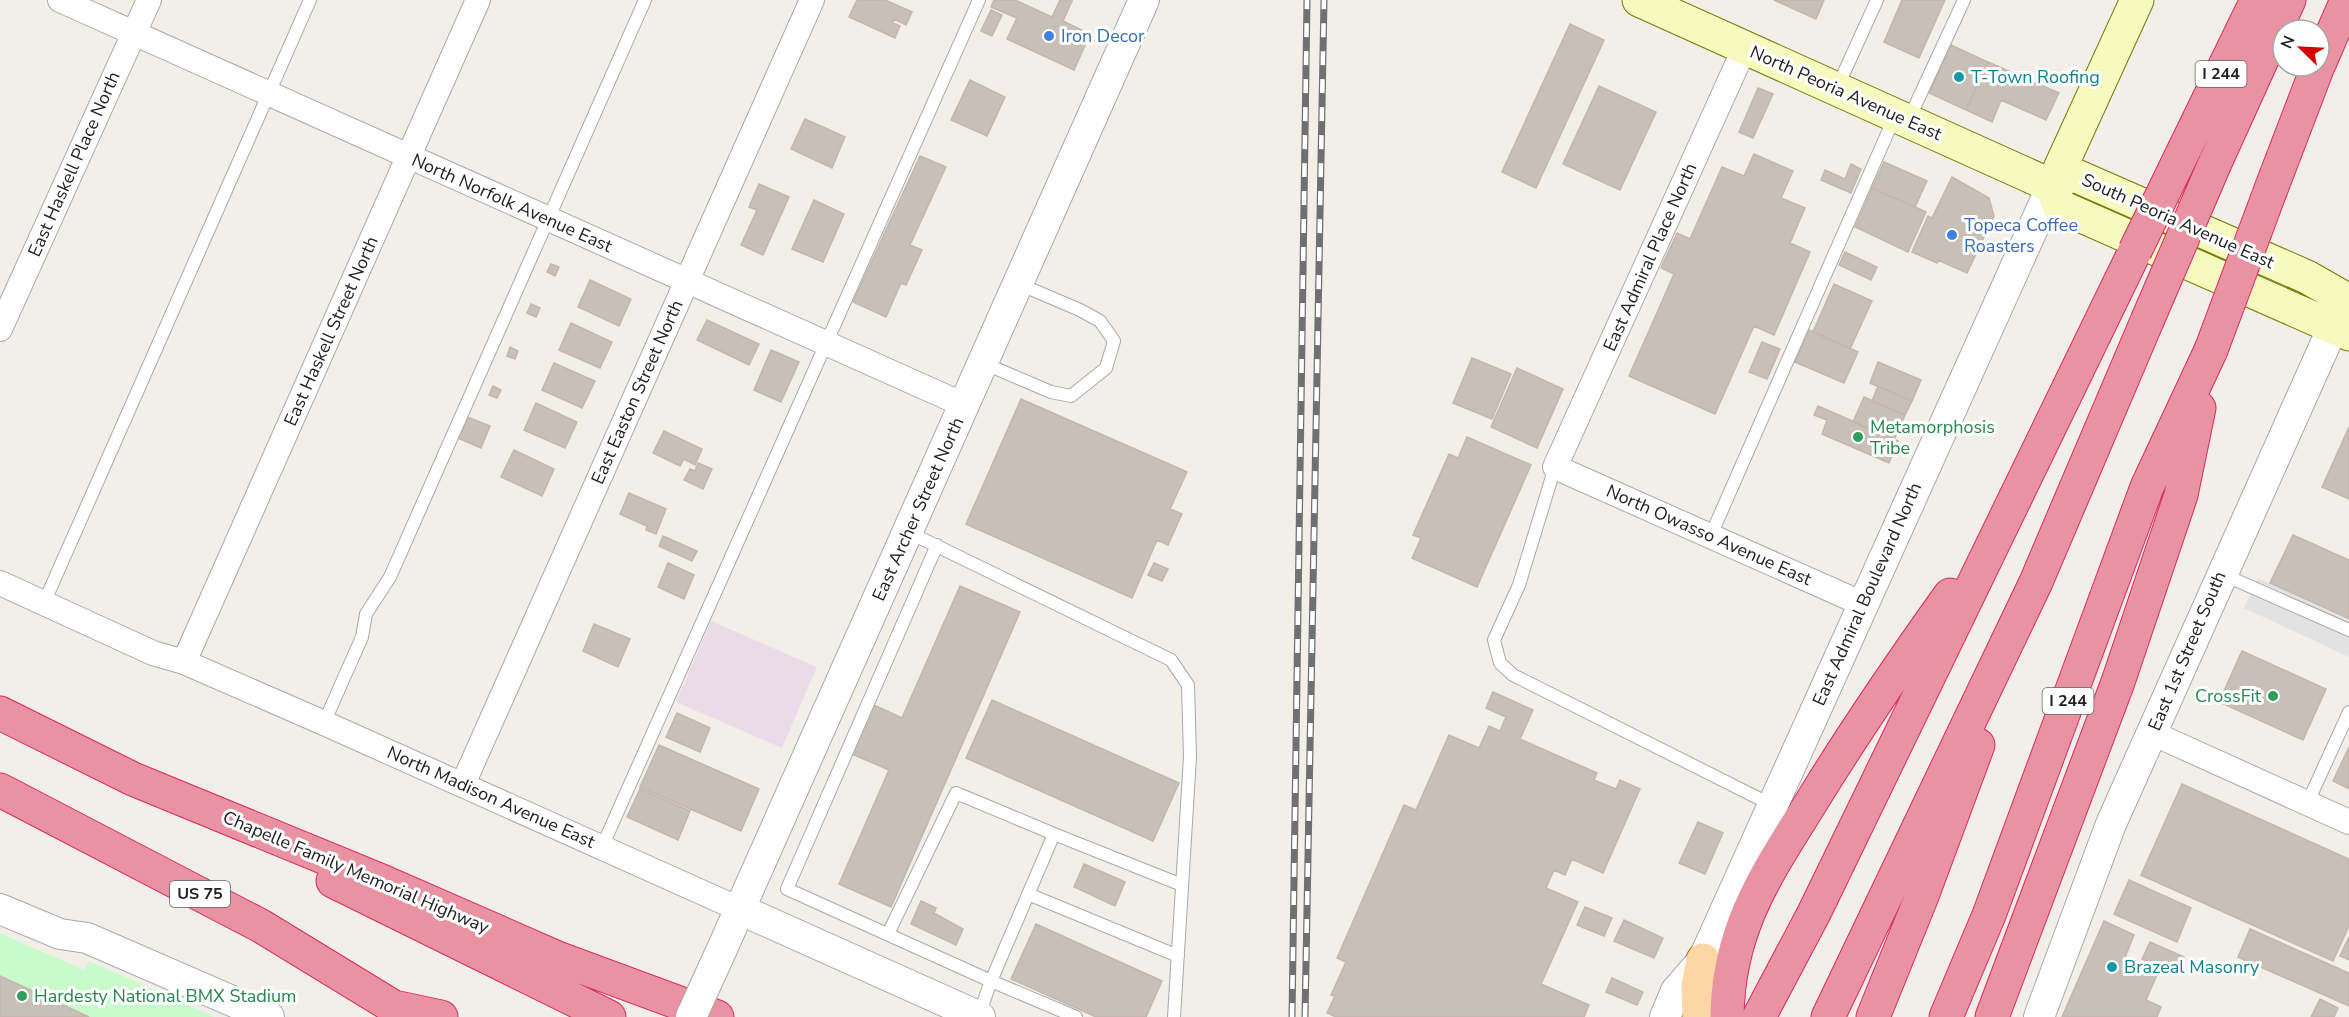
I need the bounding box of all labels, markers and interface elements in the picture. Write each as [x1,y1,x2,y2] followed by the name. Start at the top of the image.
[2271,18,2331,78] north arrow
[1061,24,1145,48] place label: Iron Decor
[1042,29,1056,43] marker: Iron Decor
[2276,32,2301,52] text: N
[1746,40,1946,146] street label: North Peoria Avenue East
[2196,61,2246,87] road number: I 244
[1971,65,2100,89] place label: T-Town Roofing
[22,68,126,260] street label: East Haskell Place North
[1952,70,1966,84] marker: T-Town Roofing
[408,148,617,258] street label: North Norfolk Avenue East
[1598,159,1702,355] street label: East Admiral Place North
[2078,168,2279,275] street label: South Peoria Avenue East
[1964,213,2078,258] place label: Topeca Coffee Roasters
[1945,228,1959,242] marker: Topeca Coffee Roasters
[278,232,384,430] street label: East Haskell Street North
[585,296,689,488] street label: East Easton Street North
[867,413,969,605] street label: East Archer Street North
[1870,415,1995,460] place label: Metamorphosis Tribe
[1851,430,1865,444] marker: Metamorphosis Tribe
[1603,479,1816,591] street label: North Owasso Avenue East
[1807,479,1927,709] street label: East Admiral Boulevard North
[2143,568,2231,734] street label: East 1st Street South
[2195,684,2262,708] place label: CrossFit
[2042,688,2094,714] road number: I 244
[2266,689,2280,703] marker: CrossFit
[383,740,599,854] street label: North Madison Avenue East
[219,805,493,939] street label: Chapelle Family Memorial Highway
[170,881,230,907] road number: US 75
[2124,955,2260,979] place label: Brazeal Masonry
[2105,960,2119,974] marker: Brazeal Masonry
[34,984,297,1008] place label: Hardesty National BMX Stadium
[15,989,29,1003] marker: Hardesty National BMX Stadium

